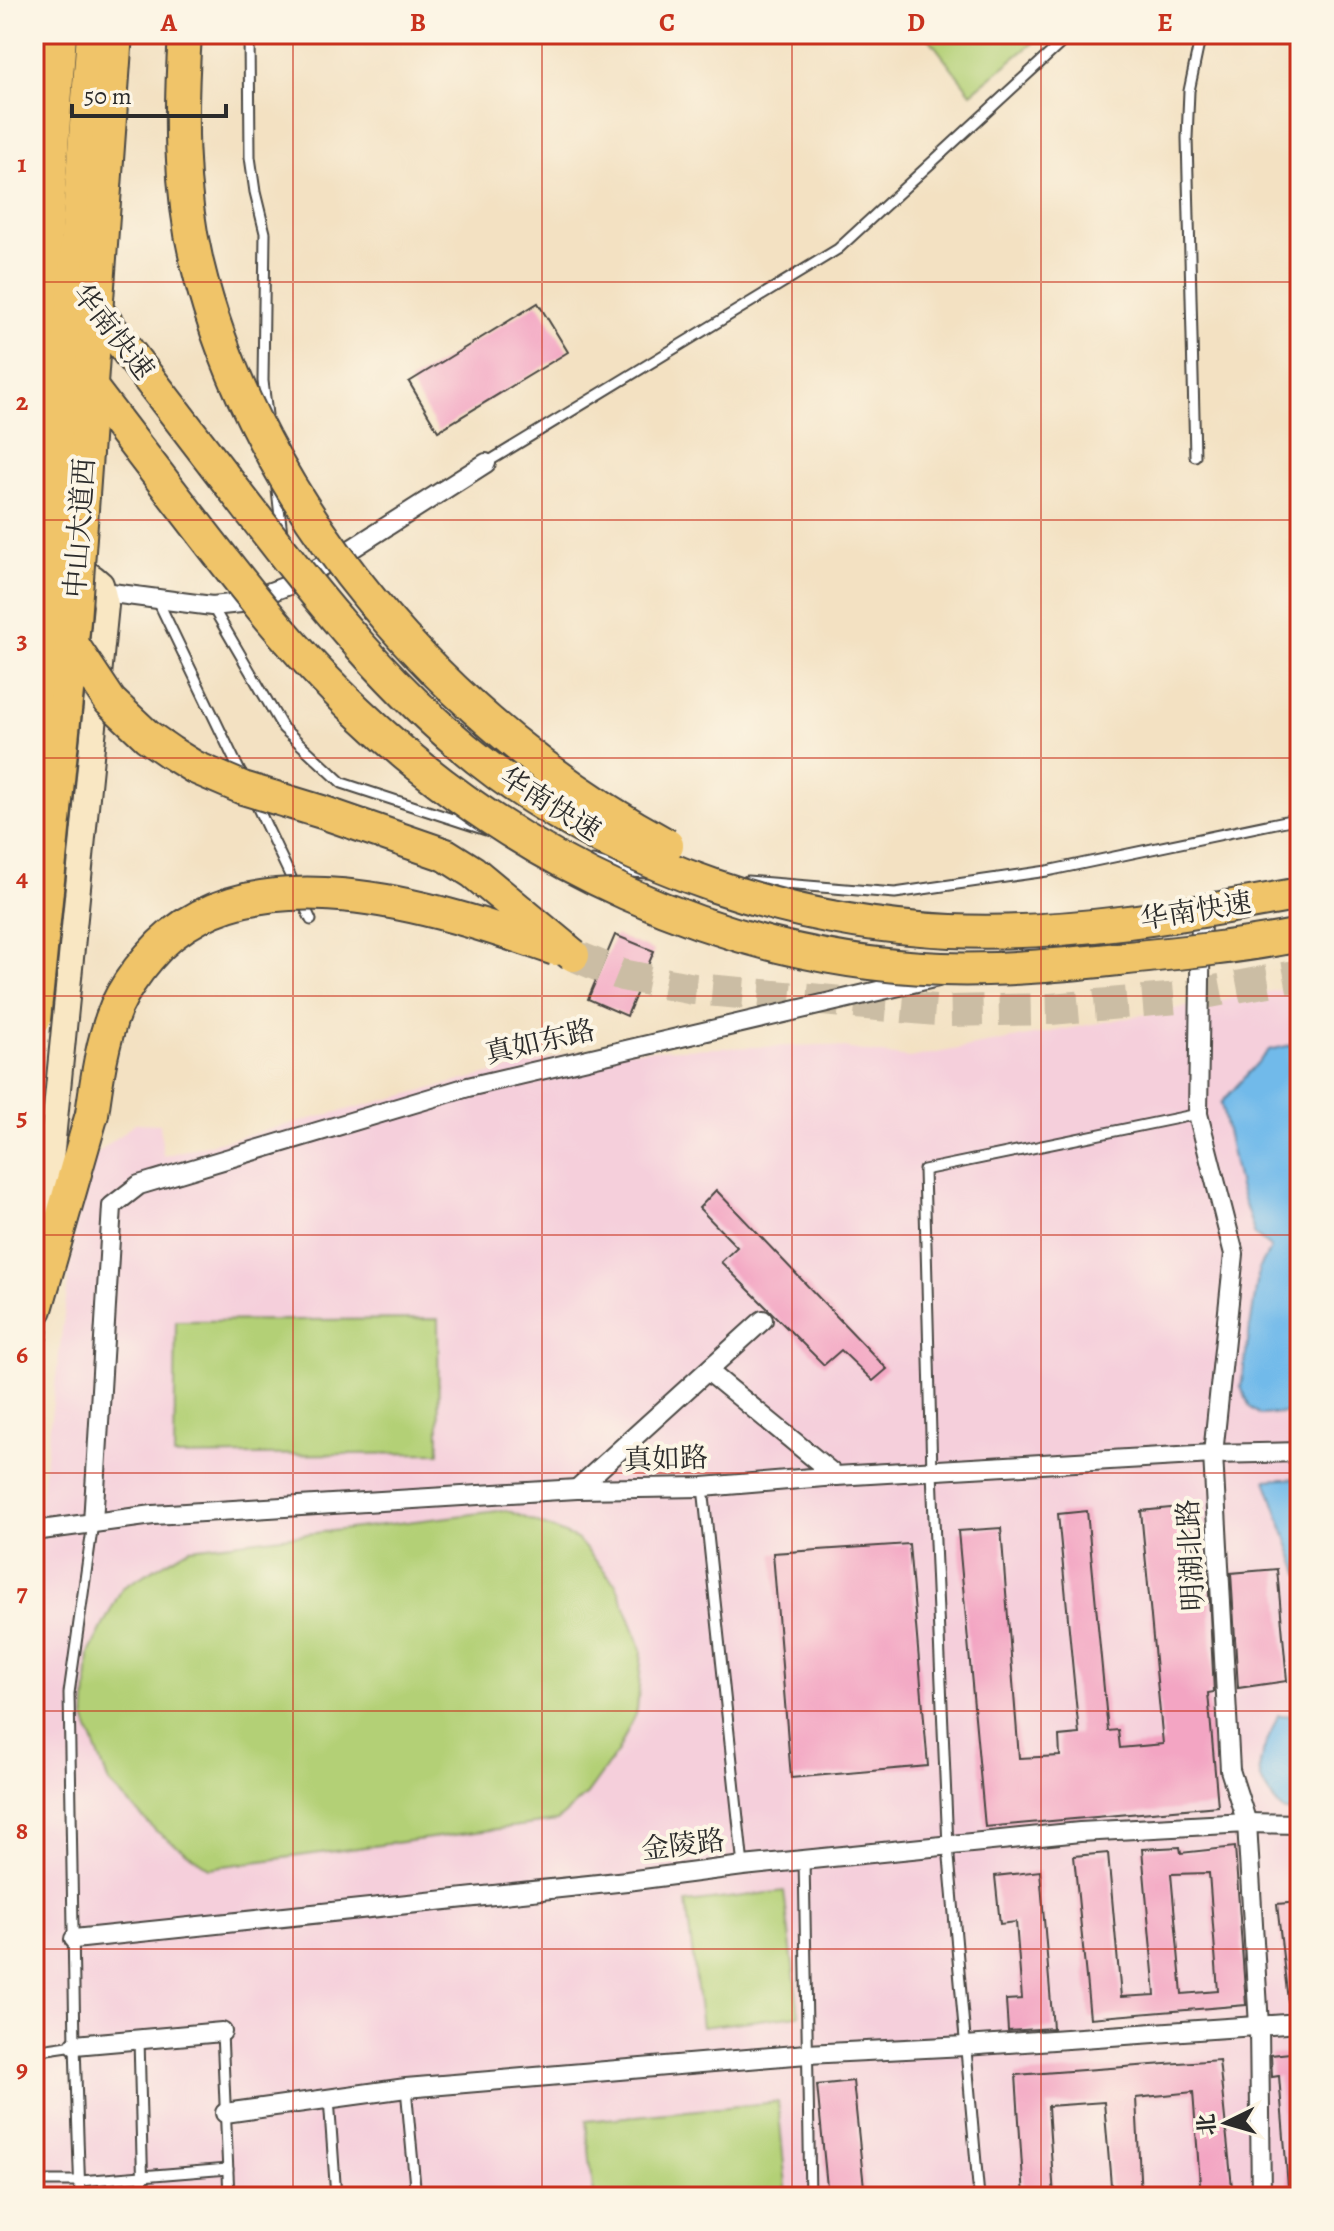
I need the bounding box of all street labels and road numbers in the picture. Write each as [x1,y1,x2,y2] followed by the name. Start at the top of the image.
[64,276,162,388] street label: 华南快速
[56,457,104,599] street label: 中山大道西
[492,758,608,850] street label: 华南快速
[1138,883,1254,939] street label: 华南快速
[481,1011,599,1073] street label: 真如东路
[623,1439,709,1479] street label: 真如路
[1169,1498,1213,1612] street label: 明湖北路
[639,1821,727,1869] street label: 金陵路

